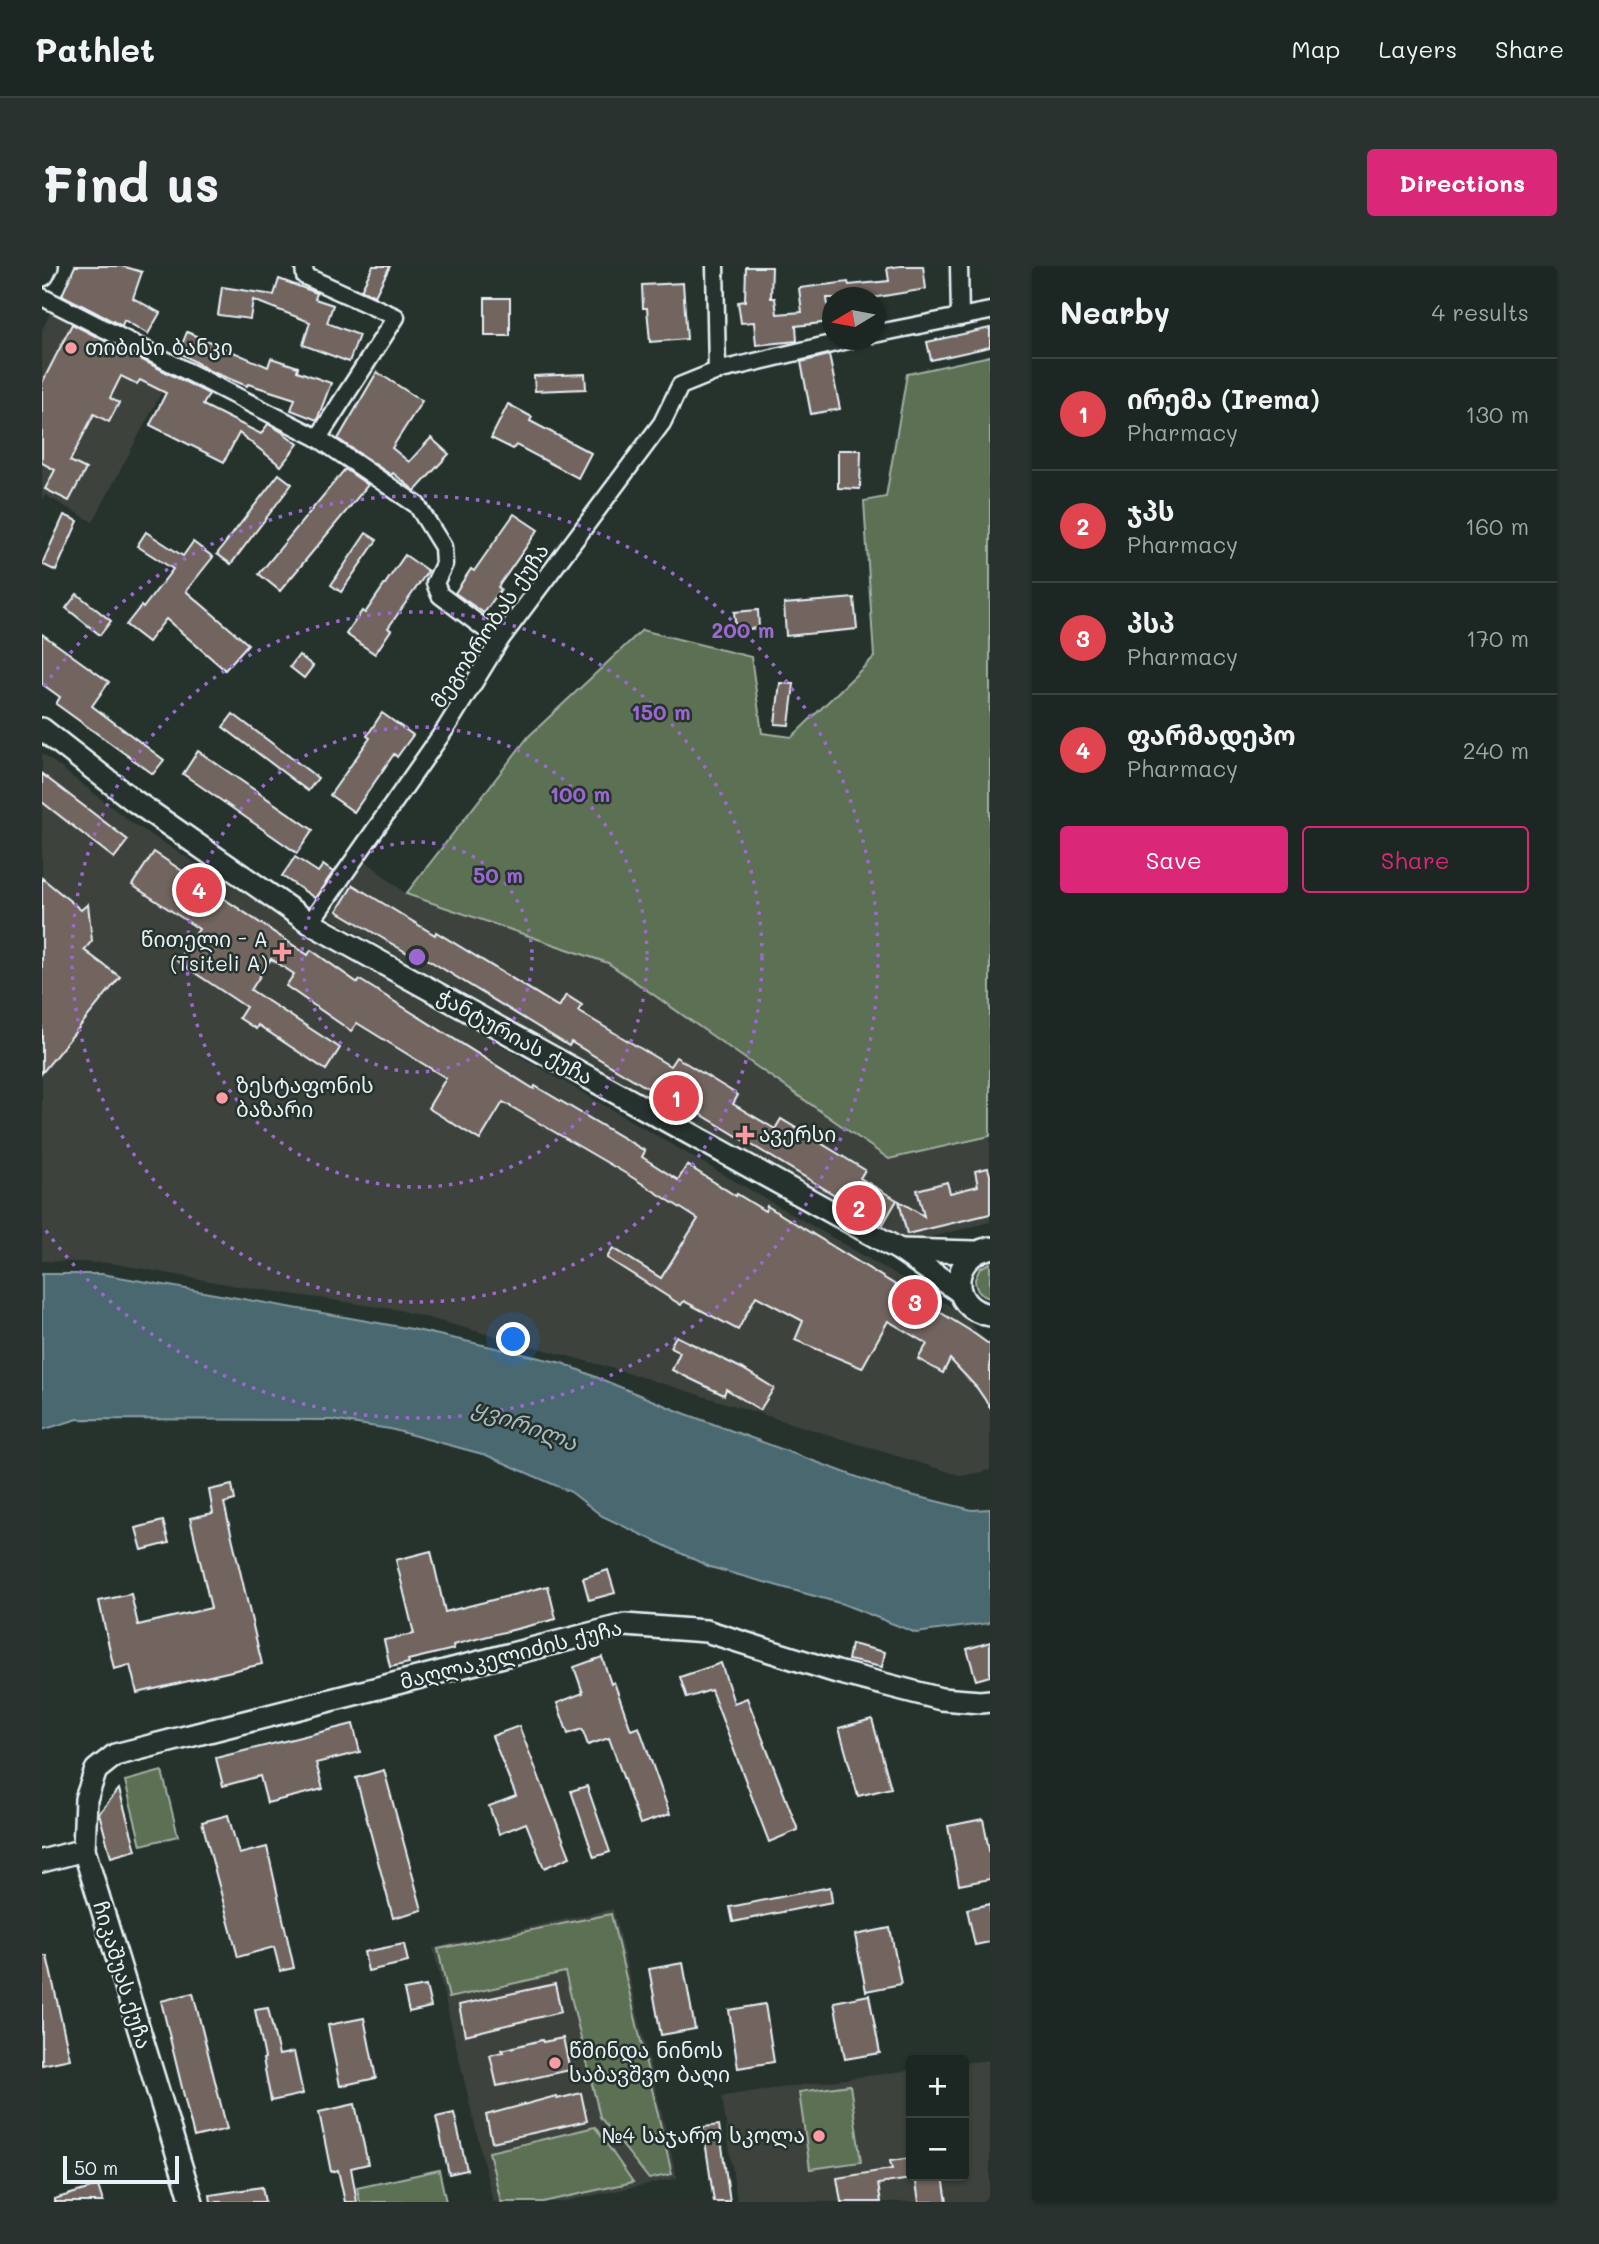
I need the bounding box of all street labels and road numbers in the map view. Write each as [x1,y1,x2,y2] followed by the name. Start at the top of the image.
[424,538,554,713] street label: მეგობრობას ქუჩა
[433,982,598,1090] street label: ჭანტურიას ქუჩა
[397,1613,625,1695] street label: მაღლაკელიძის ქუჩა
[88,1897,159,2052] street label: ჩიკაშუას ქუჩა

